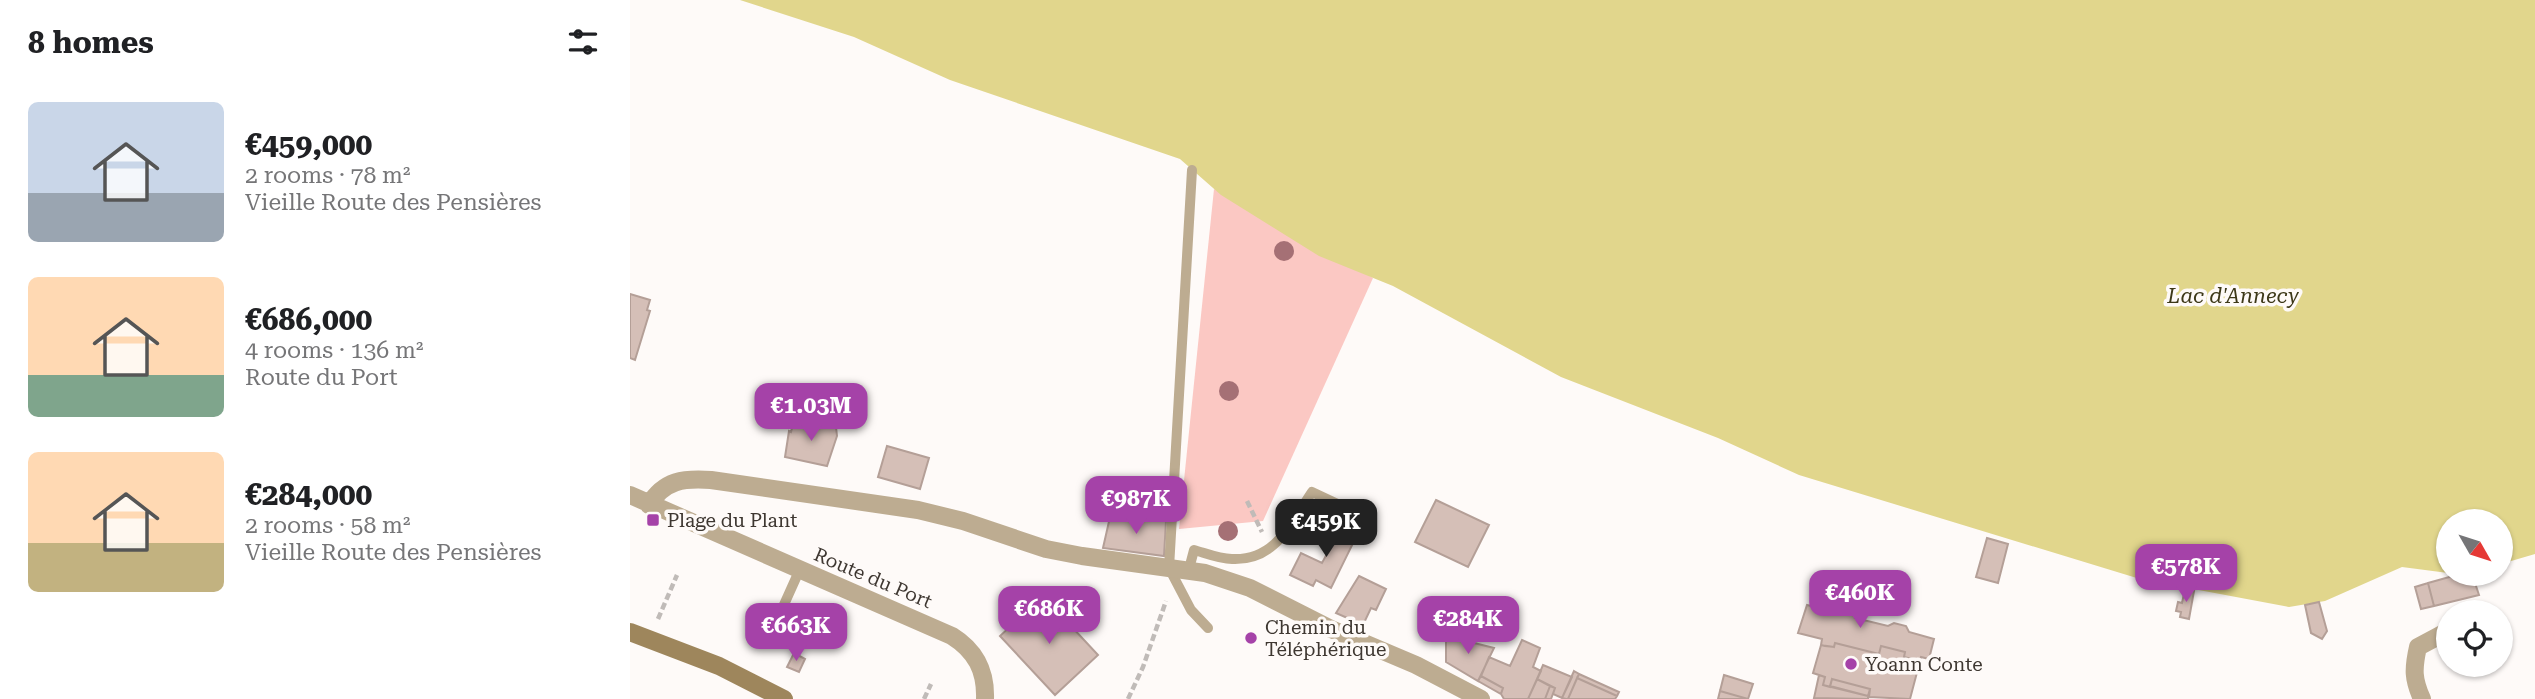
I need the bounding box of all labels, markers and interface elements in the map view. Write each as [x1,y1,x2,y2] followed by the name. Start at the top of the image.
[564,23,602,61] icon: filters
[28,25,154,60] text: 8 homes
[245,127,372,162] text: €459,000
[84,130,168,214] icon: home
[245,162,411,189] text: 2 rooms · 78 m²
[245,189,541,216] text: Vieille Route des Pensières
[2166,284,2299,308] water label: Lac d'Annecy
[245,302,372,337] text: €686,000
[84,305,168,389] icon: home
[245,337,423,364] text: 4 rooms · 136 m²
[245,364,398,391] text: Route du Port
[754,384,868,443] pin: €1.03M
[771,392,851,419] text: €1.03M
[1087,476,1185,536] pin: €987K
[245,477,372,512] text: €284,000
[84,480,168,564] icon: home
[1101,485,1171,512] text: €987K
[1277,500,1375,559] pin: €459K
[1291,508,1361,535] text: €459K
[667,509,797,532] place label: Plage du Plant
[2436,509,2513,586] north arrow
[2436,509,2513,677] map controls
[245,512,411,539] text: 2 rooms · 58 m²
[645,512,661,528] marker: Plage du Plant
[245,539,541,566] text: Vieille Route des Pensières
[810,543,936,613] street label: Route du Port
[2137,544,2235,604] pin: €578K
[2151,553,2221,580] text: €578K
[1811,570,1909,630] pin: €460K
[1825,579,1895,606] text: €460K
[1000,586,1098,646] pin: €686K
[1014,595,1084,622] text: €686K
[1419,596,1517,656] pin: €284K
[2436,600,2513,677] button: locate
[747,604,845,663] pin: €663K
[1433,605,1503,632] text: €284K
[761,612,831,639] text: €663K
[1265,616,1386,661] place label: Chemin du Téléphérique
[1243,630,1259,646] marker: Chemin du Téléphérique
[1865,653,1983,676] place label: Yoann Conte
[1843,656,1859,672] marker: Yoann Conte

